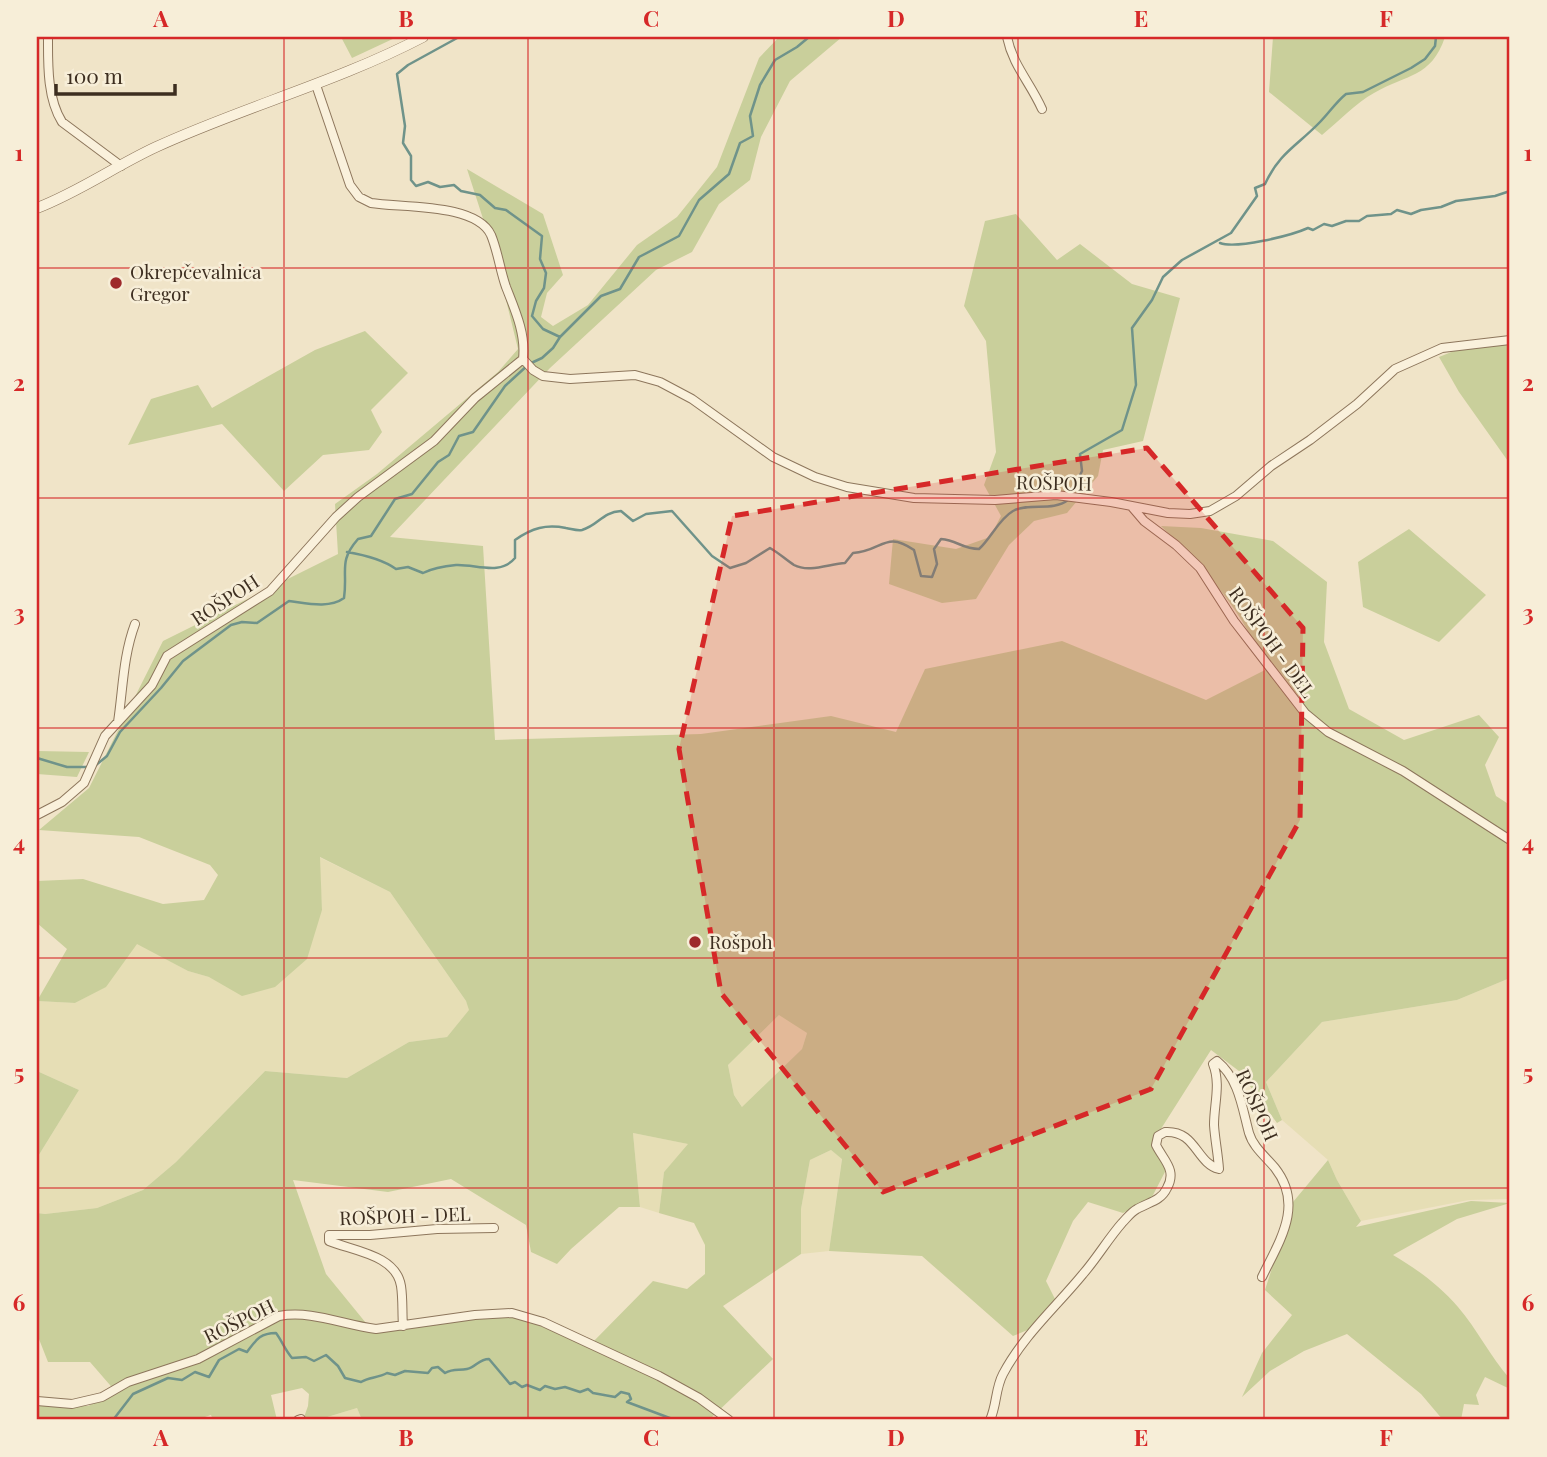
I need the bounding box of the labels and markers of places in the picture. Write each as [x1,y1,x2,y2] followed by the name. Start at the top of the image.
[130,258,262,306] place label: Okrepčevalnica Gregor
[108,275,124,291] marker: Okrepčevalnica Gregor
[709,928,773,954] place label: Rošpoh
[687,934,703,950] marker: Rošpoh

